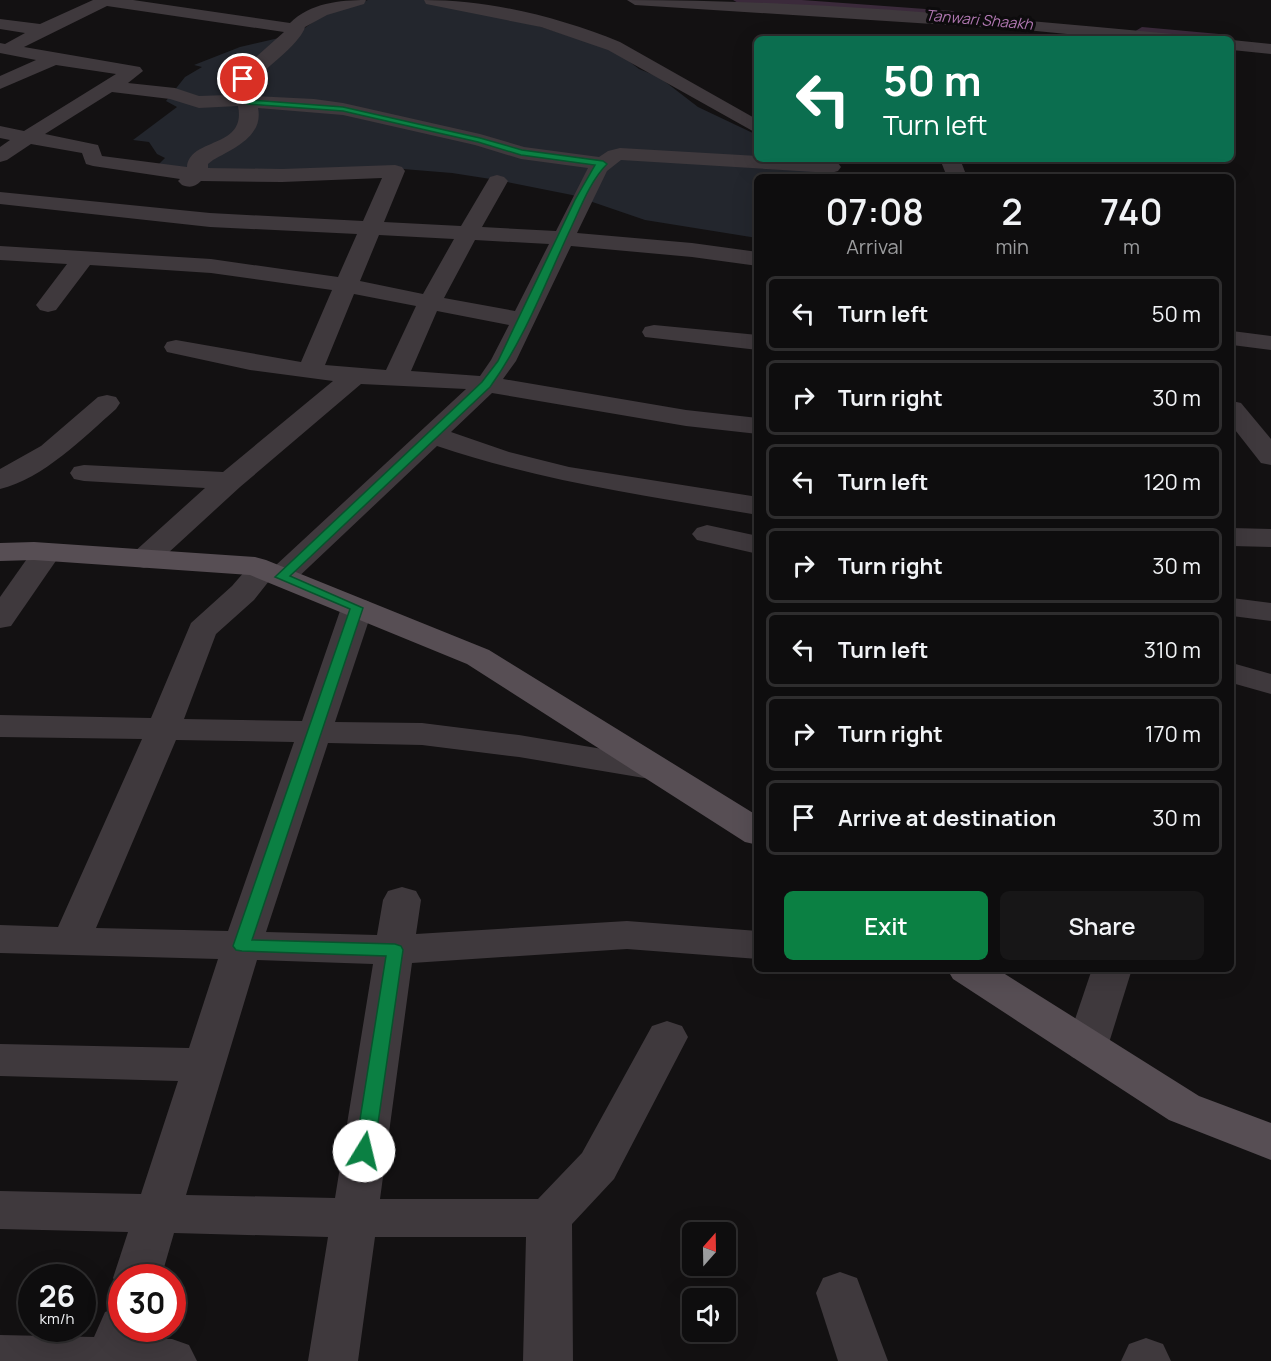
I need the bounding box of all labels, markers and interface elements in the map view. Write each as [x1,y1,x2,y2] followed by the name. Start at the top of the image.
[925,4,1035,35] water label: Tanwari Shaakh
[883,51,981,109] text: 50 m
[217,53,268,104] pin
[784,60,862,138] icon: left
[226,62,259,95] icon: arrive
[883,106,987,143] text: Turn left
[825,187,924,236] text: 07:08
[1002,187,1023,236] text: 2
[1100,187,1163,236] text: 740
[846,233,903,260] text: Arrival
[995,233,1029,260] text: min
[1123,233,1140,260] text: m
[787,297,820,330] icon: left
[838,299,928,329] text: Turn left
[1152,299,1201,329] text: 50 m
[787,381,820,414] icon: right
[838,383,943,413] text: Turn right
[1152,383,1201,413] text: 30 m
[787,465,820,498] icon: left
[838,467,928,497] text: Turn left
[1143,467,1201,497] text: 120 m
[787,549,820,582] icon: right
[838,551,943,581] text: Turn right
[1152,551,1201,581] text: 30 m
[787,633,820,666] icon: left
[838,635,928,665] text: Turn left
[1144,635,1201,665] text: 310 m
[787,717,820,750] icon: right
[838,719,943,749] text: Turn right
[1145,719,1201,749] text: 170 m
[787,801,820,834] icon: arrive
[838,803,1056,833] text: Arrive at destination
[1152,803,1201,833] text: 30 m
[784,891,988,960] button: Exit
[1000,891,1204,960] button: Share
[332,1119,396,1183] position arrow
[682,1222,736,1276] north arrow
[682,1222,736,1342] map controls
[108,1264,186,1342] speed limit sign: 30
[39,1275,75,1316] text: 26
[682,1288,736,1342] button: sound
[40,1308,74,1329] text: km/h

